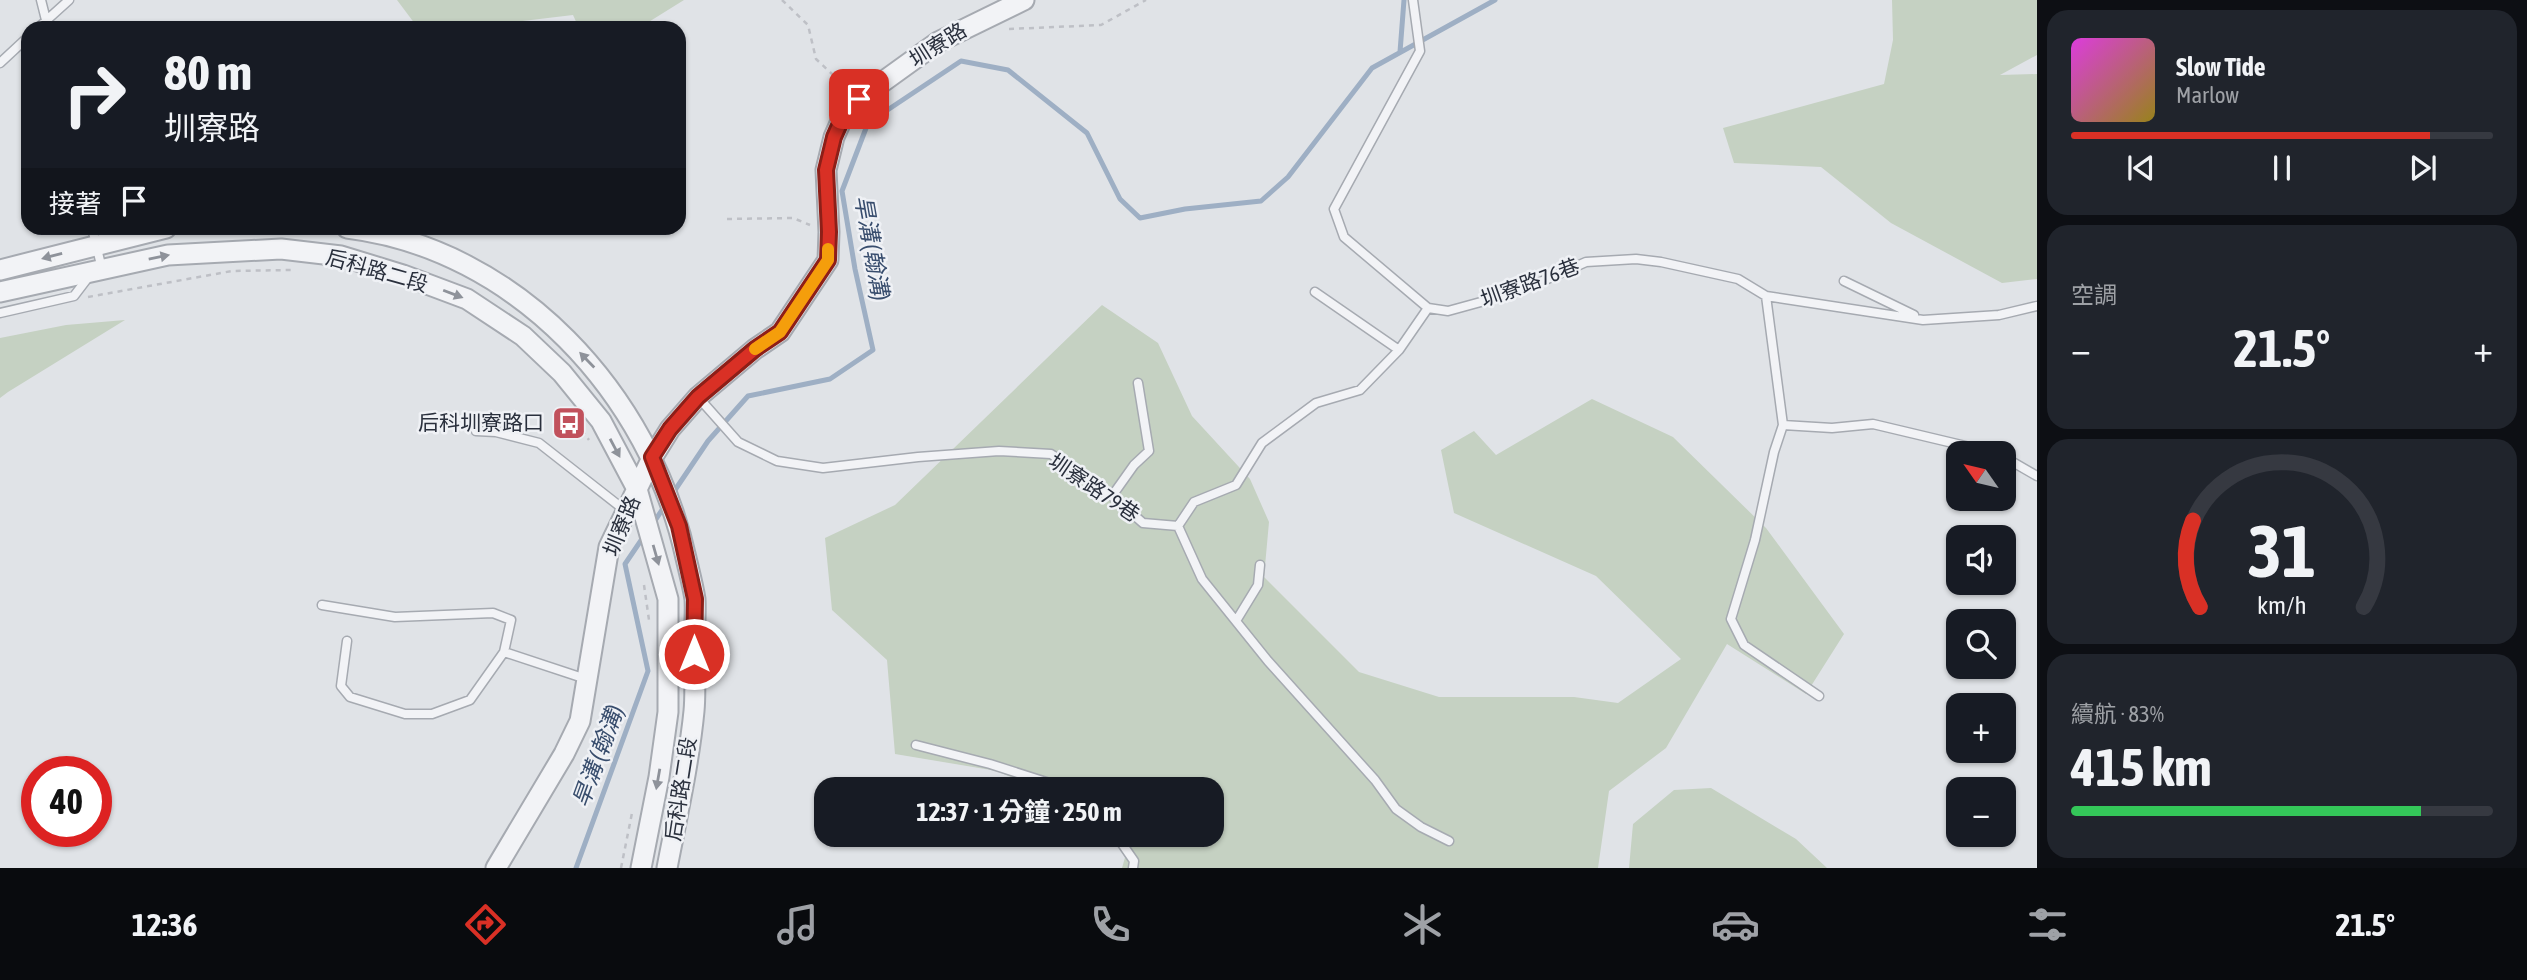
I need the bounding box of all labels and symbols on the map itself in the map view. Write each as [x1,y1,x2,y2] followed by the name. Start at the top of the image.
[904,17,971,71] street label: 圳寮路
[829,69,889,129] pin
[850,193,894,303] water label: 旱溝 (翰溝)
[324,244,431,296] street label: 后科路二段
[41,251,63,262] one-way arrow
[148,251,170,262] one-way arrow
[1477,253,1583,311] street label: 圳寮路76巷
[443,289,464,300] one-way arrow
[580,352,596,369] one-way arrow
[550,404,588,442] bus stop icon: 后科圳寮路口
[418,410,544,434] place label: 后科圳寮路口
[609,438,621,457] one-way arrow
[1946,441,2016,511] north arrow
[1045,448,1144,526] street label: 圳寮路79巷
[598,492,644,559] street label: 圳寮路
[651,544,661,565] one-way arrow
[657,617,731,691] position arrow
[568,702,628,810] water label: 旱溝 (翰溝)
[660,735,700,843] street label: 后科路二段
[21,756,112,847] speed limit sign: 40
[652,769,663,791] one-way arrow

